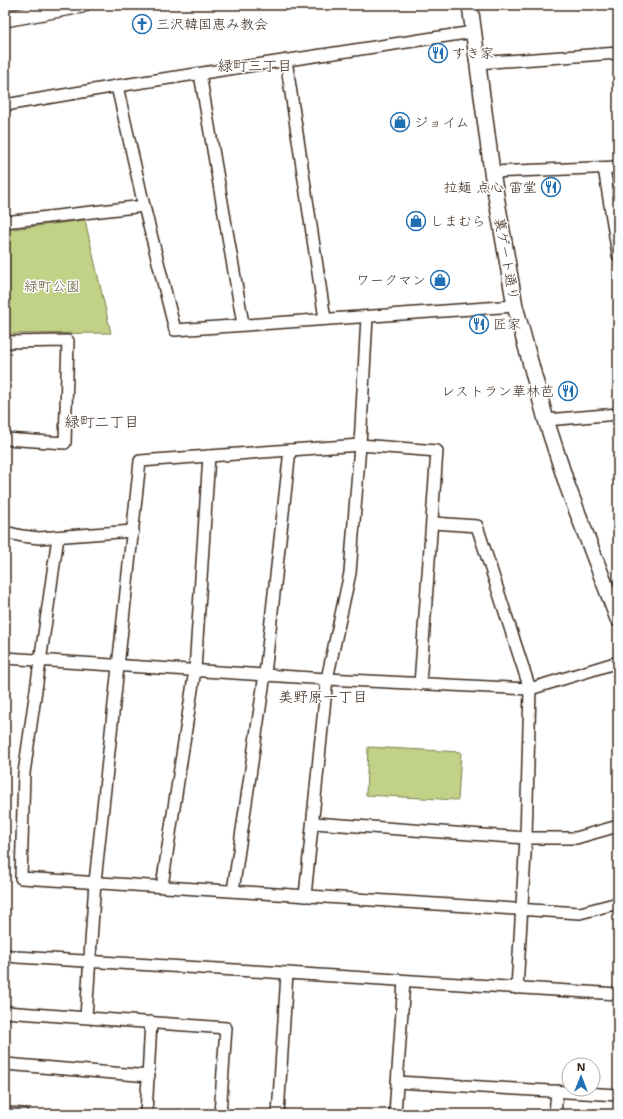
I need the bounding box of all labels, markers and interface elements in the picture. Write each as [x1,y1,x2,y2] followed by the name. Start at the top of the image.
[131,13,153,35] church icon: 三沢韓国恵み教会
[156,15,268,33] place label: 三沢韓国恵み教会
[427,42,449,64] restaurant icon: すき家
[452,44,494,62] place label: すき家
[217,56,293,76] district label: 緑町三丁目
[389,111,411,133] shop icon: ジョイム
[414,113,469,131] place label: ジョイム
[540,176,562,198] restaurant icon: 拉麺 点心 雷堂
[443,178,537,196] place label: 拉麺 点心 雷堂
[405,210,427,232] shop icon: しまむら
[430,212,486,230] place label: しまむら
[491,216,523,302] street label: 裏ゲート通り
[429,269,451,291] shop icon: ワークマン
[356,271,426,289] place label: ワークマン
[24,277,80,295] park label: 緑町公園
[468,313,490,335] restaurant icon: 匠家
[493,315,521,333] place label: 匠家
[557,380,579,402] restaurant icon: レストラン華林芭
[441,382,554,400] place label: レストラン華林芭
[64,412,140,432] district label: 緑町二丁目
[278,687,368,707] district label: 美野原一丁目
[561,1057,601,1097] north arrow
[577,1060,586,1075] text: N

